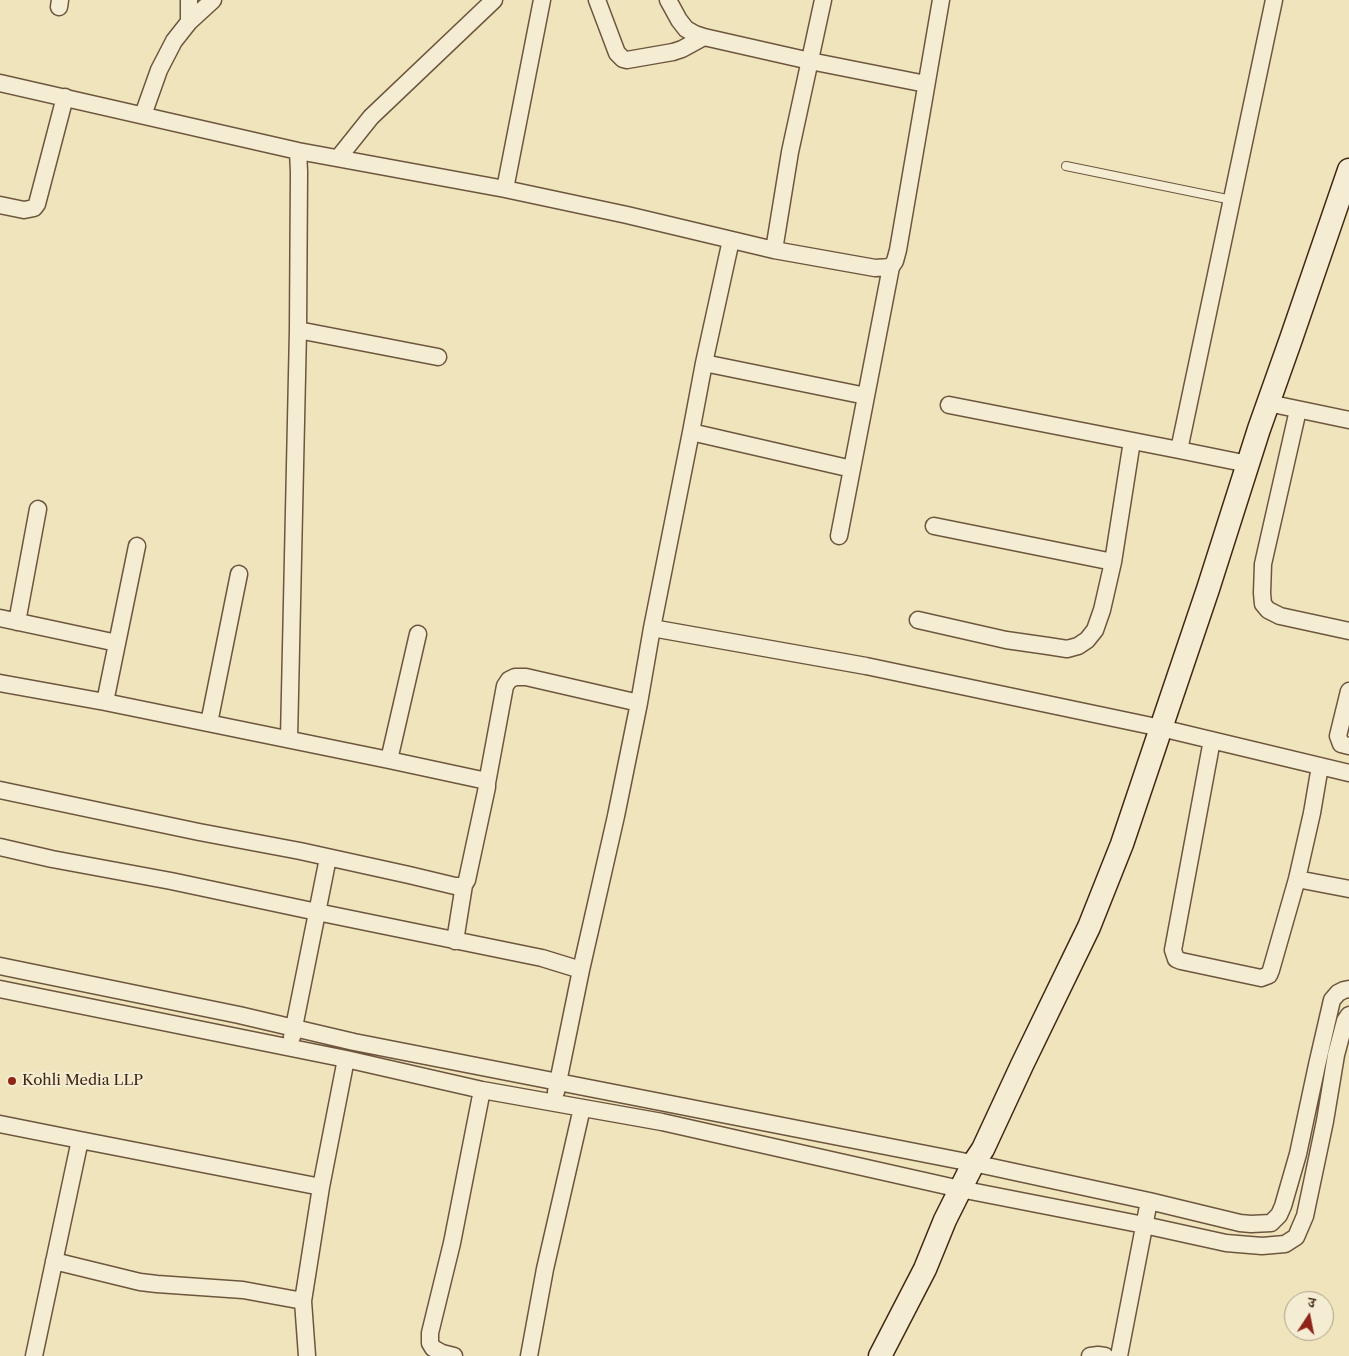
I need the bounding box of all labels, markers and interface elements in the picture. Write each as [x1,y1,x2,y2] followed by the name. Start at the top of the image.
[22,1072,143,1090] place label: Kohli Media LLP
[6,1075,18,1087] marker: Kohli Media LLP
[1284,1291,1334,1341] north arrow
[1306,1293,1317,1312] text: उ

